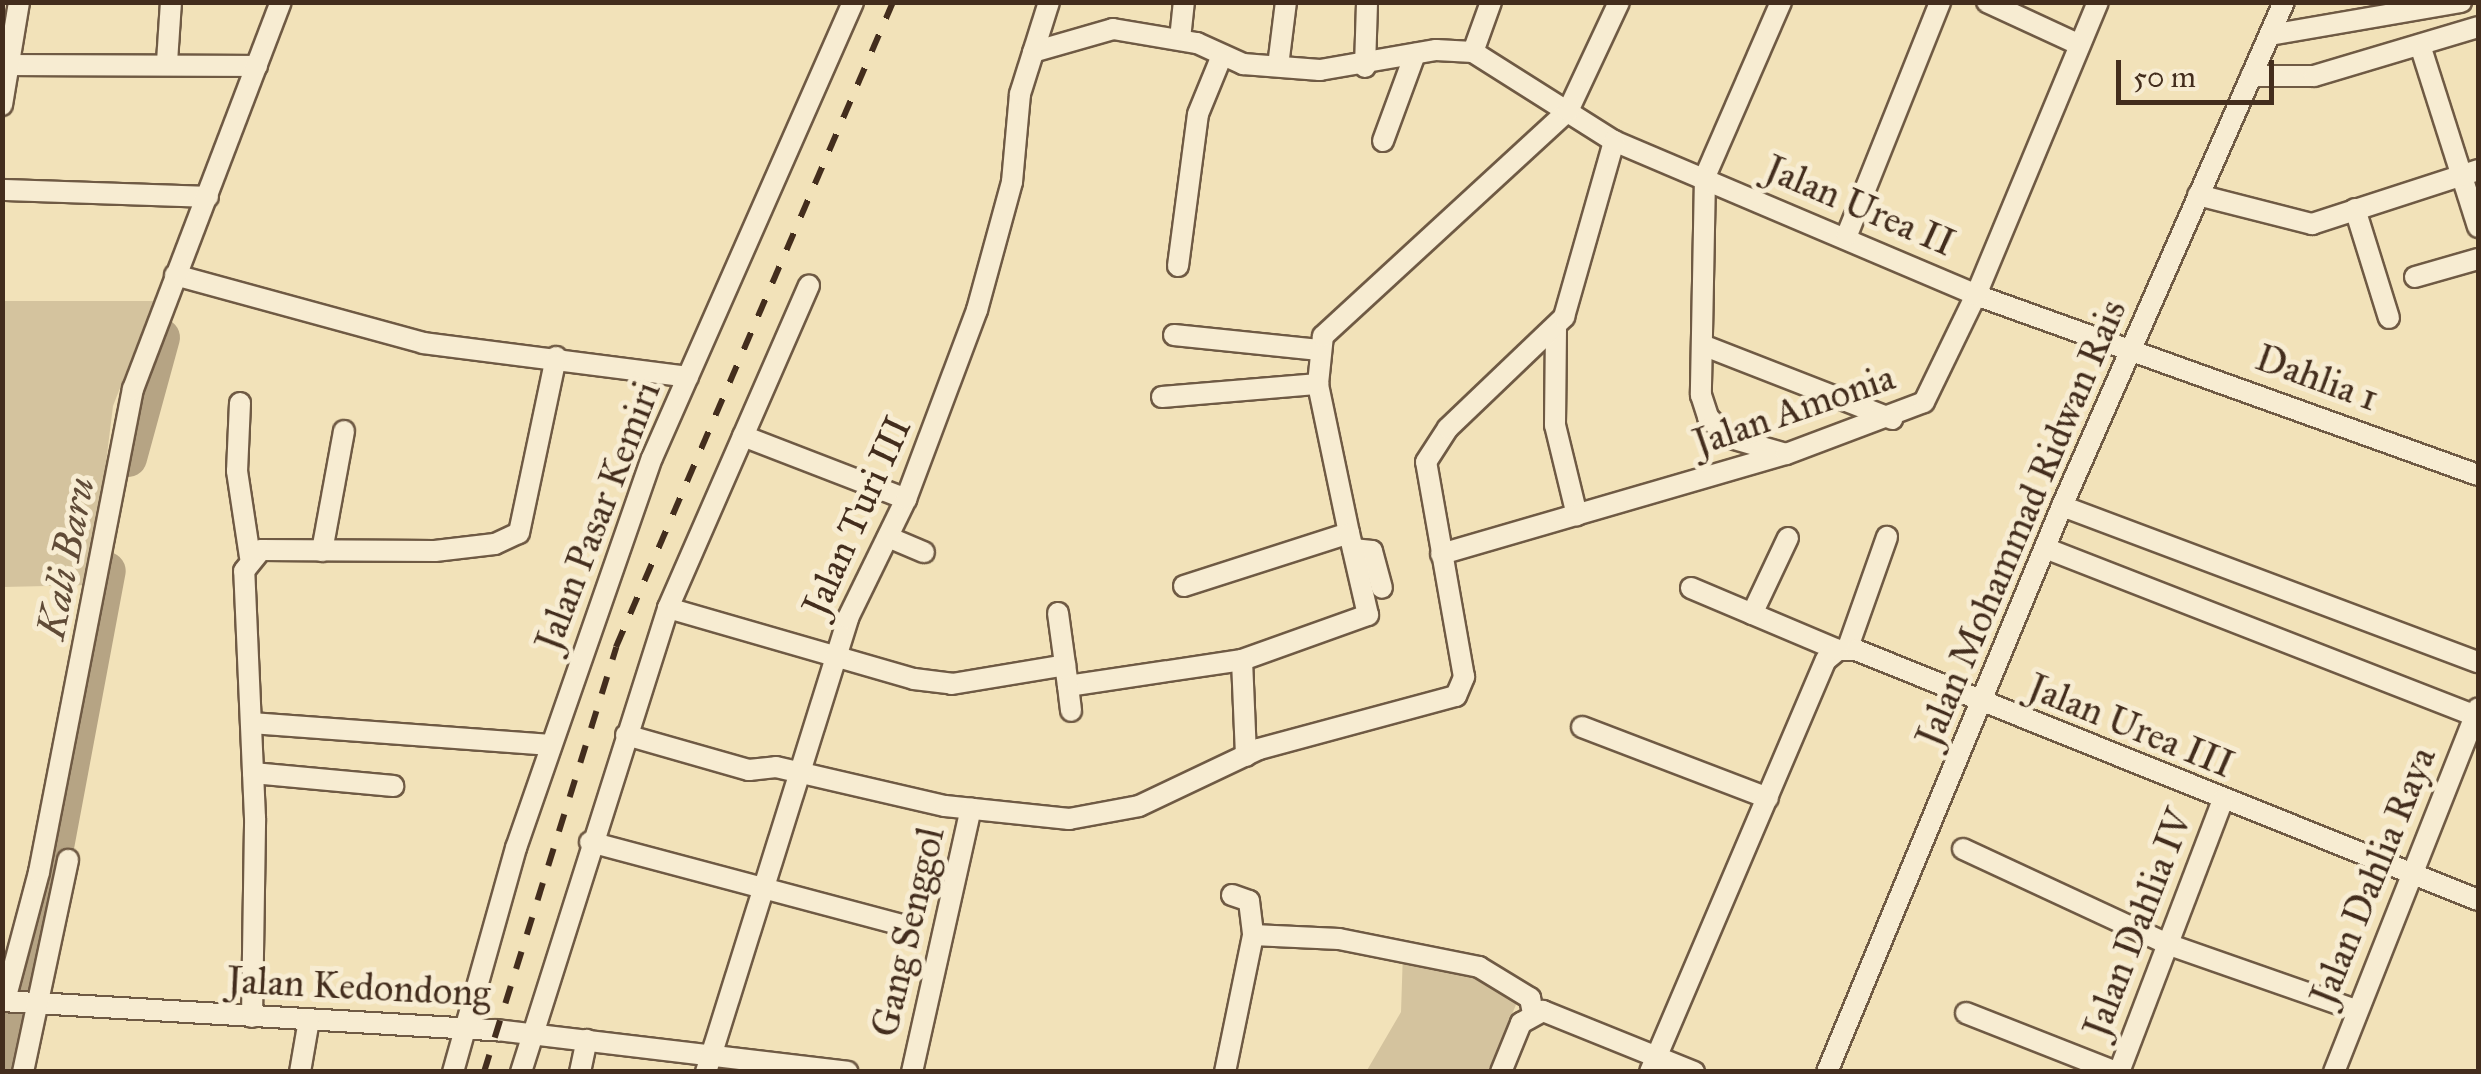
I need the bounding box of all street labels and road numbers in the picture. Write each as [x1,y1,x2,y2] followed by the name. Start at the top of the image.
[1758,146,1962,266] street label: Jalan Urea II
[1906,293,2136,753] street label: Jalan Mohammad Ridwan Rais
[2249,335,2385,421] street label: Dahlia 1
[1688,354,1900,466] street label: Jalan Amonia
[526,375,670,657] street label: Jalan Pasar Kemiri
[793,409,921,623] street label: Jalan Turi III
[2022,664,2240,788] street label: Jalan Urea III
[2301,741,2445,1011] street label: Jalan Dahlia Raya
[2074,803,2202,1043] street label: Jalan Dahlia IV
[862,823,954,1041] street label: Gang Senggol
[226,957,492,1017] street label: Jalan Kedondong

